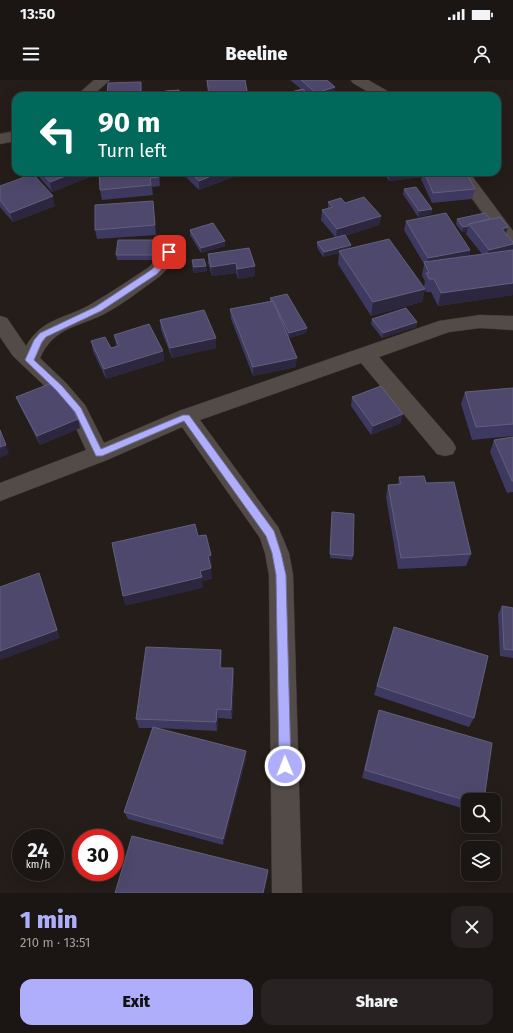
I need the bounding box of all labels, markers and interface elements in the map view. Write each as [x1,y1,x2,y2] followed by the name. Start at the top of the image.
[20,5,55,23] text: 13:50
[20,43,42,65] icon: menu
[226,43,287,65] text: Beeline
[471,43,493,65] icon: person
[98,106,160,139] text: 90 m
[32,108,84,160] icon: left
[98,140,167,162] text: Turn left
[152,235,186,269] pin
[158,241,180,263] icon: arrive
[264,745,306,787] position arrow
[461,793,501,881] map controls
[461,793,501,833] button: search
[72,829,124,881] speed limit sign: 30
[27,838,49,862] text: 24
[461,841,501,881] button: layers
[26,859,50,871] text: km/h
[20,906,78,934] text: 1 min
[451,906,493,948] button: close
[20,935,90,950] text: 210 m · 13:51
[20,979,253,1025] button: Exit
[261,979,493,1025] button: Share

